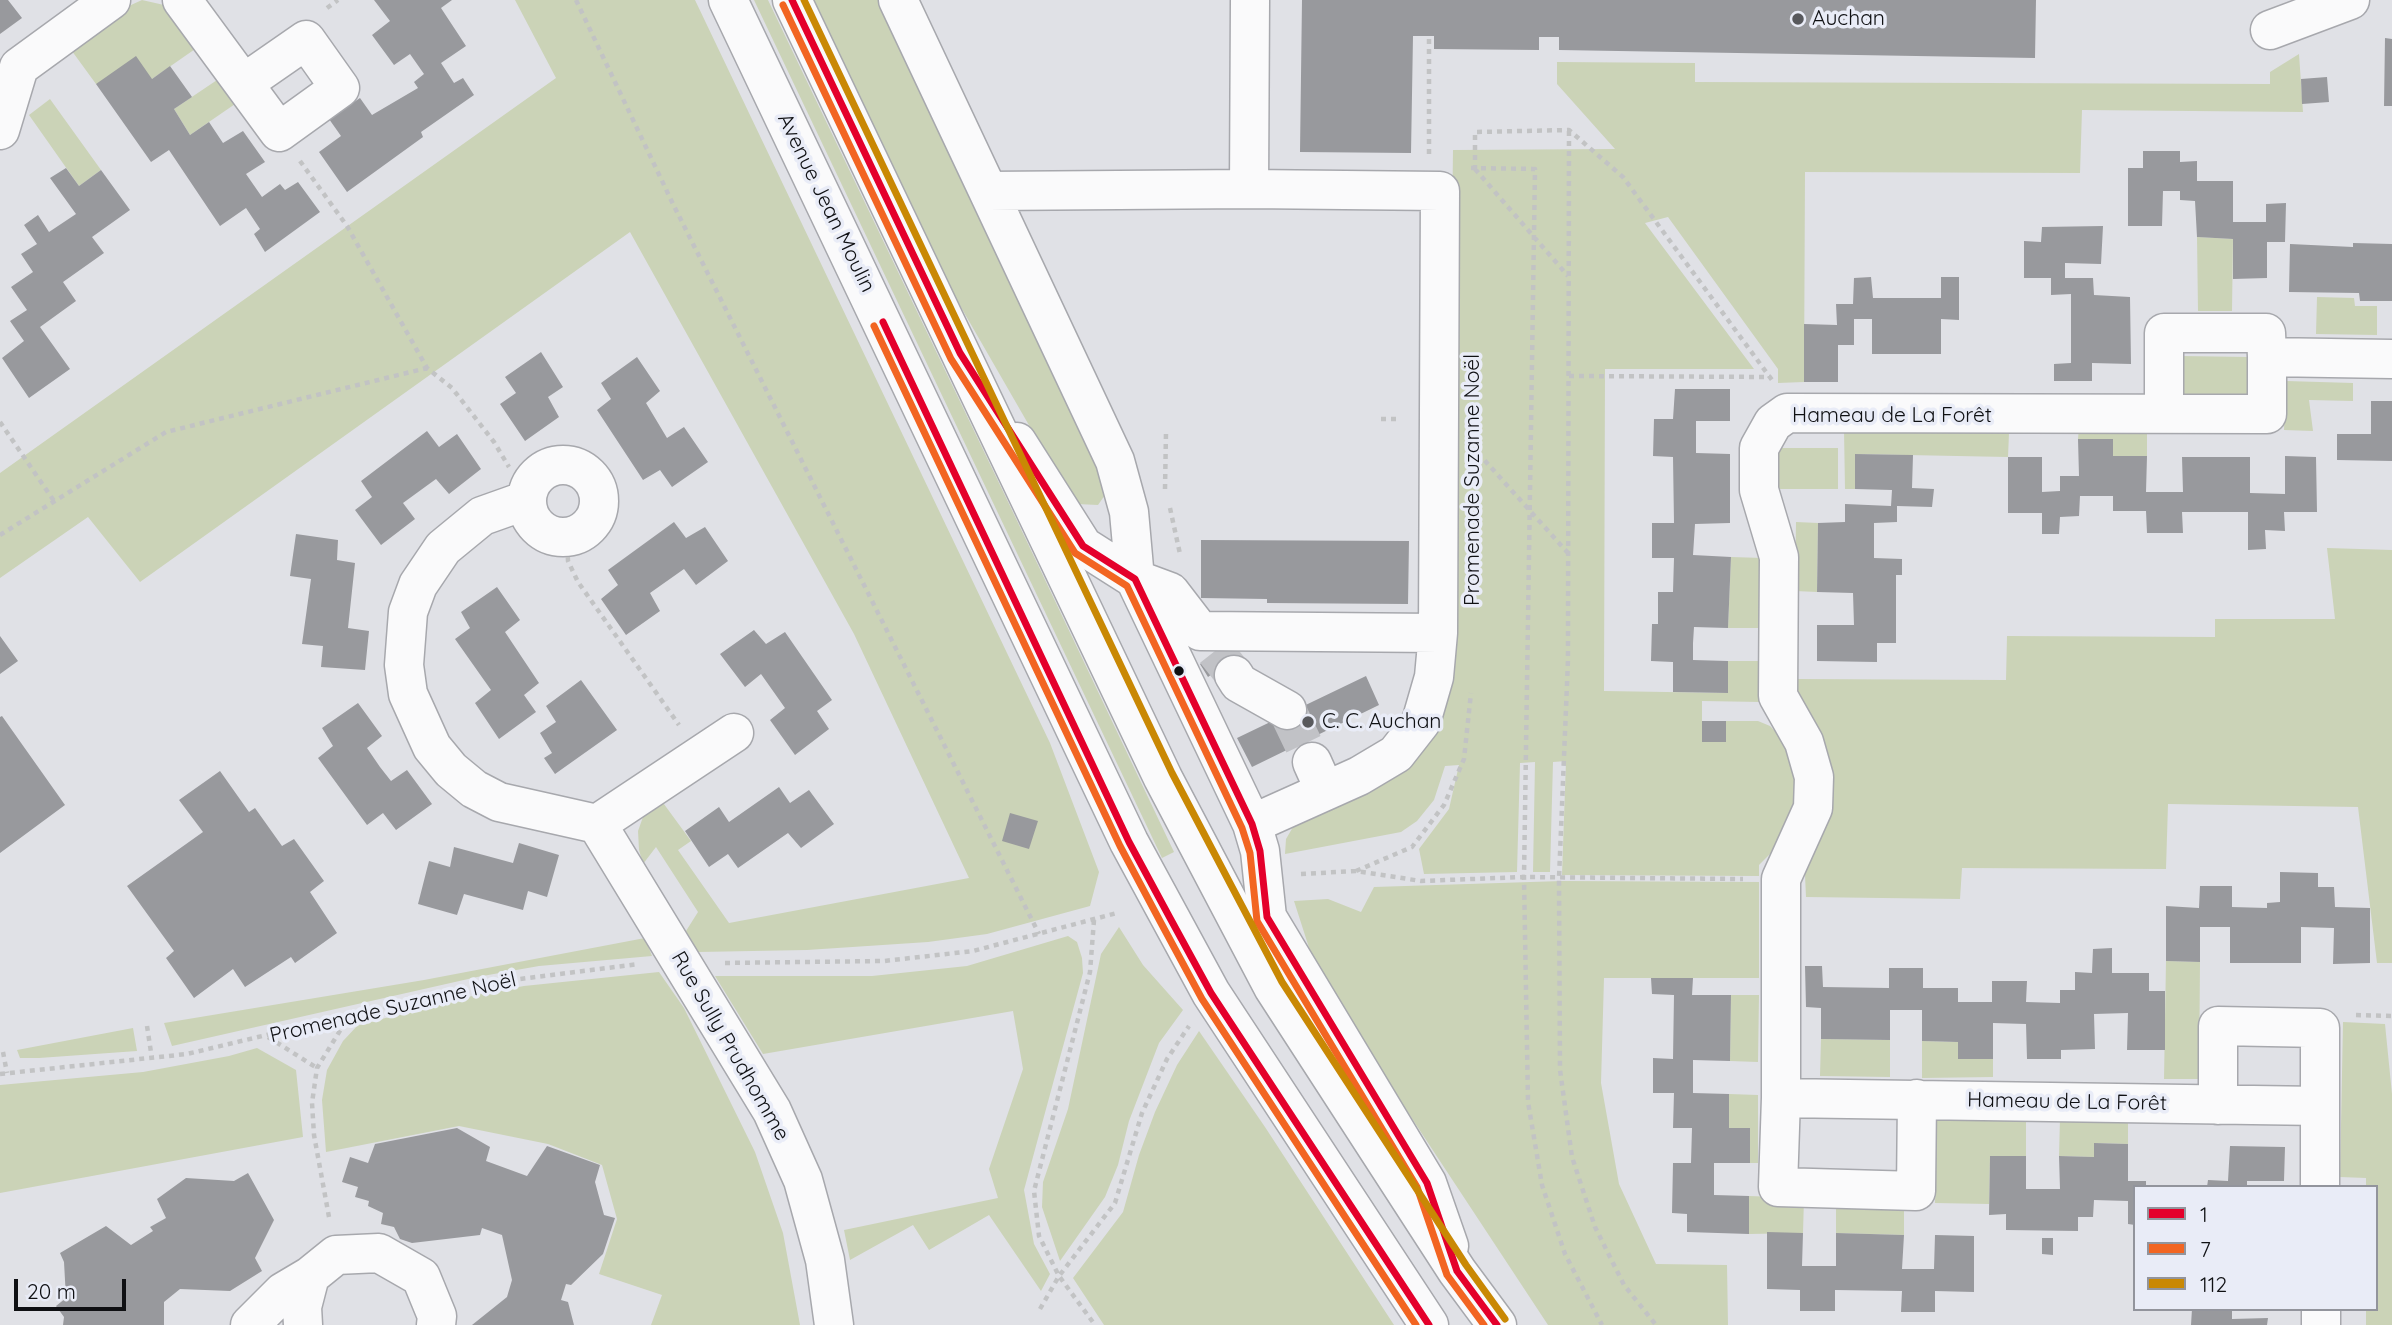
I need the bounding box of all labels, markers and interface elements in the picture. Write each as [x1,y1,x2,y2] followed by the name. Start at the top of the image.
[1812,6,1885,32] place label: Auchan
[1790,11,1806,27] marker: Auchan
[772,110,880,296] street label: Avenue Jean Moulin
[1460,354,1486,606] street label: Promenade Suzanne Noël
[1792,403,1992,429] street label: Hameau de La Forêt
[1172,664,1186,678] unlabelled marker
[1322,709,1441,735] place label: C. C. Auchan
[1300,714,1316,730] marker: C. C. Auchan
[666,947,794,1145] street label: Rue Sully Prudhomme
[267,967,519,1049] street label: Promenade Suzanne Noël
[1967,1088,2167,1116] street label: Hameau de La Forêt
[2133,1185,2378,1311] legend
[2200,1201,2208,1227] text: 1
[2200,1236,2211,1262] text: 7
[18,1266,130,1310] scale bar
[2200,1271,2227,1297] text: 112
[27,1278,76,1304] text: 20 m

